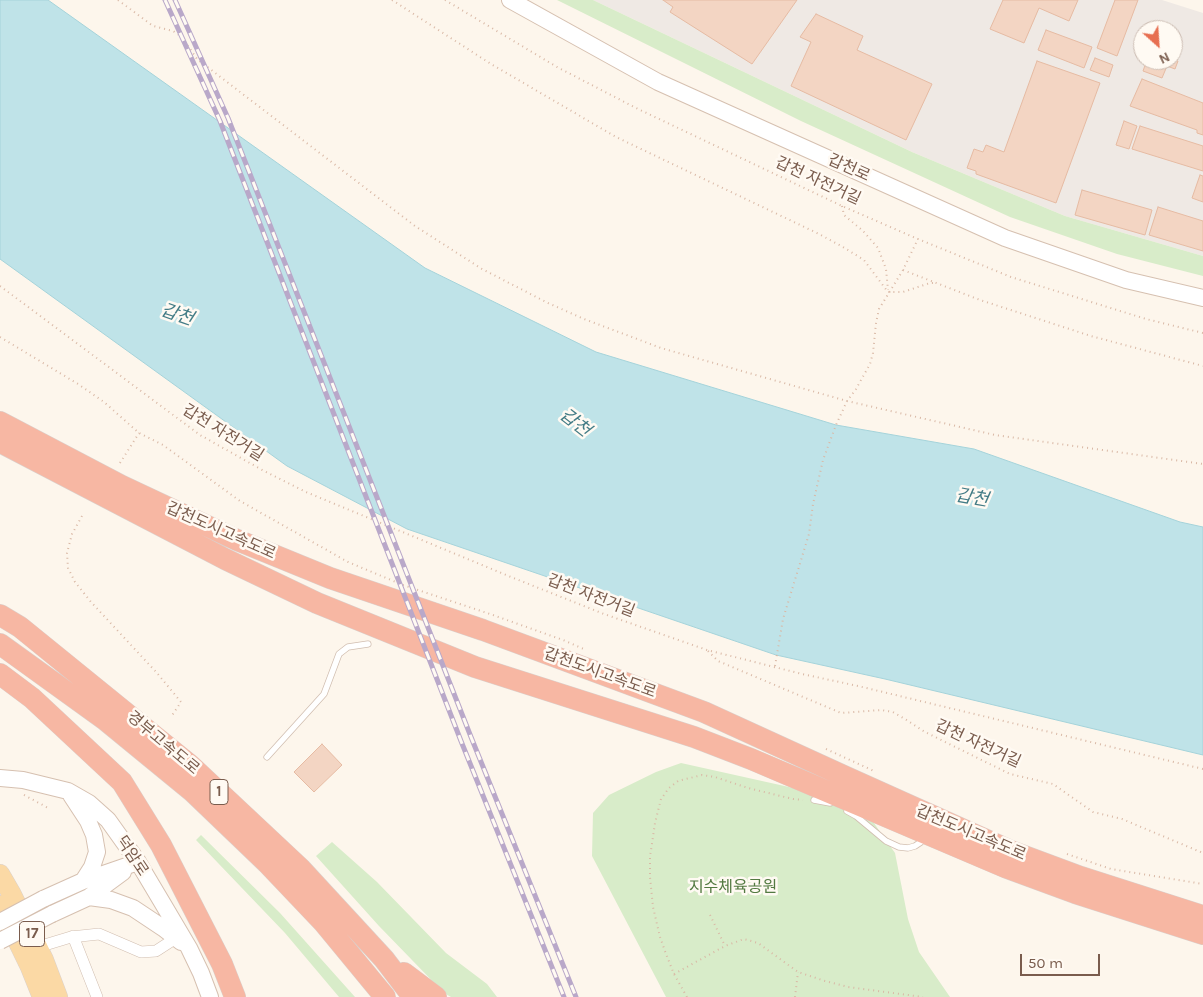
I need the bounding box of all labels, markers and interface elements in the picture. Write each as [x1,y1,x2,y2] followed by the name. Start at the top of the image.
[1133,20,1183,70] north arrow
[1156,48,1173,68] text: N
[825,150,873,186] street label: 갑천로
[772,153,864,209] street label: 갑천 자전거길
[158,299,196,331] water label: 갑천
[179,400,267,466] street label: 갑천 자전거길
[555,404,595,442] water label: 갑천
[954,484,990,512] water label: 갑천
[163,498,279,564] street label: 갑천도시고속도로
[545,571,637,621] street label: 갑천 자전거길
[541,644,659,702] street label: 갑천도시고속도로
[123,707,203,779] street label: 경부고속도로
[932,716,1024,772] street label: 갑천 자전거길
[210,780,228,804] road number: 1
[913,801,1029,865] street label: 갑천도시고속도로
[112,832,152,880] street label: 덕암로
[689,877,777,897] park label: 지수체육공원
[20,922,44,946] road number: 17
[1023,944,1103,976] scale bar
[1028,954,1063,972] text: 50 m

